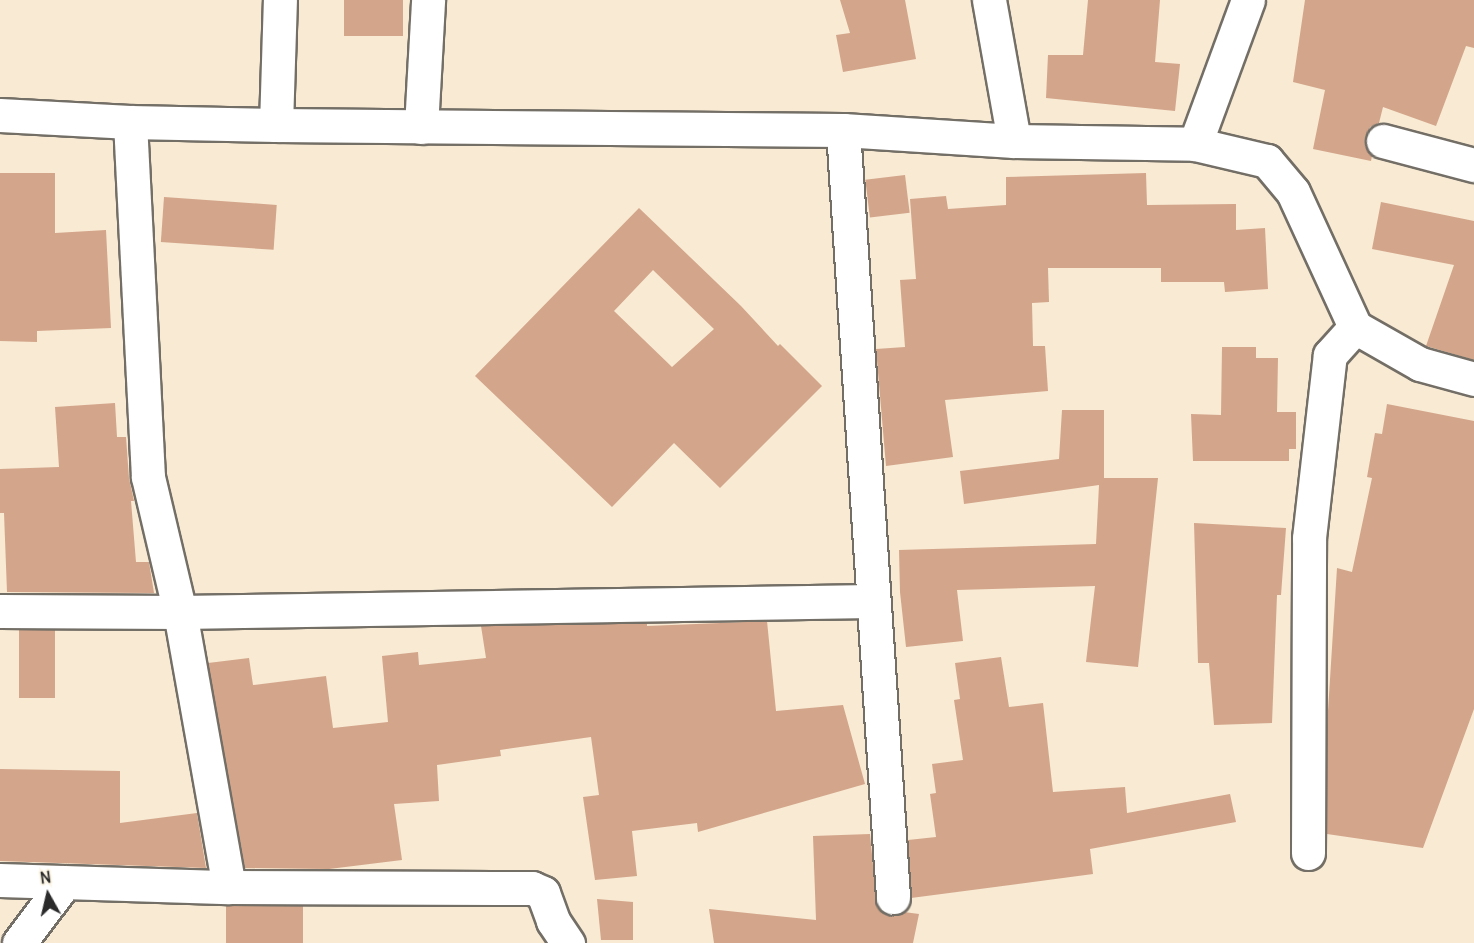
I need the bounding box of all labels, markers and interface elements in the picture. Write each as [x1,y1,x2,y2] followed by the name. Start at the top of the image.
[18,865,78,925] north arrow
[39,867,52,888] text: N

